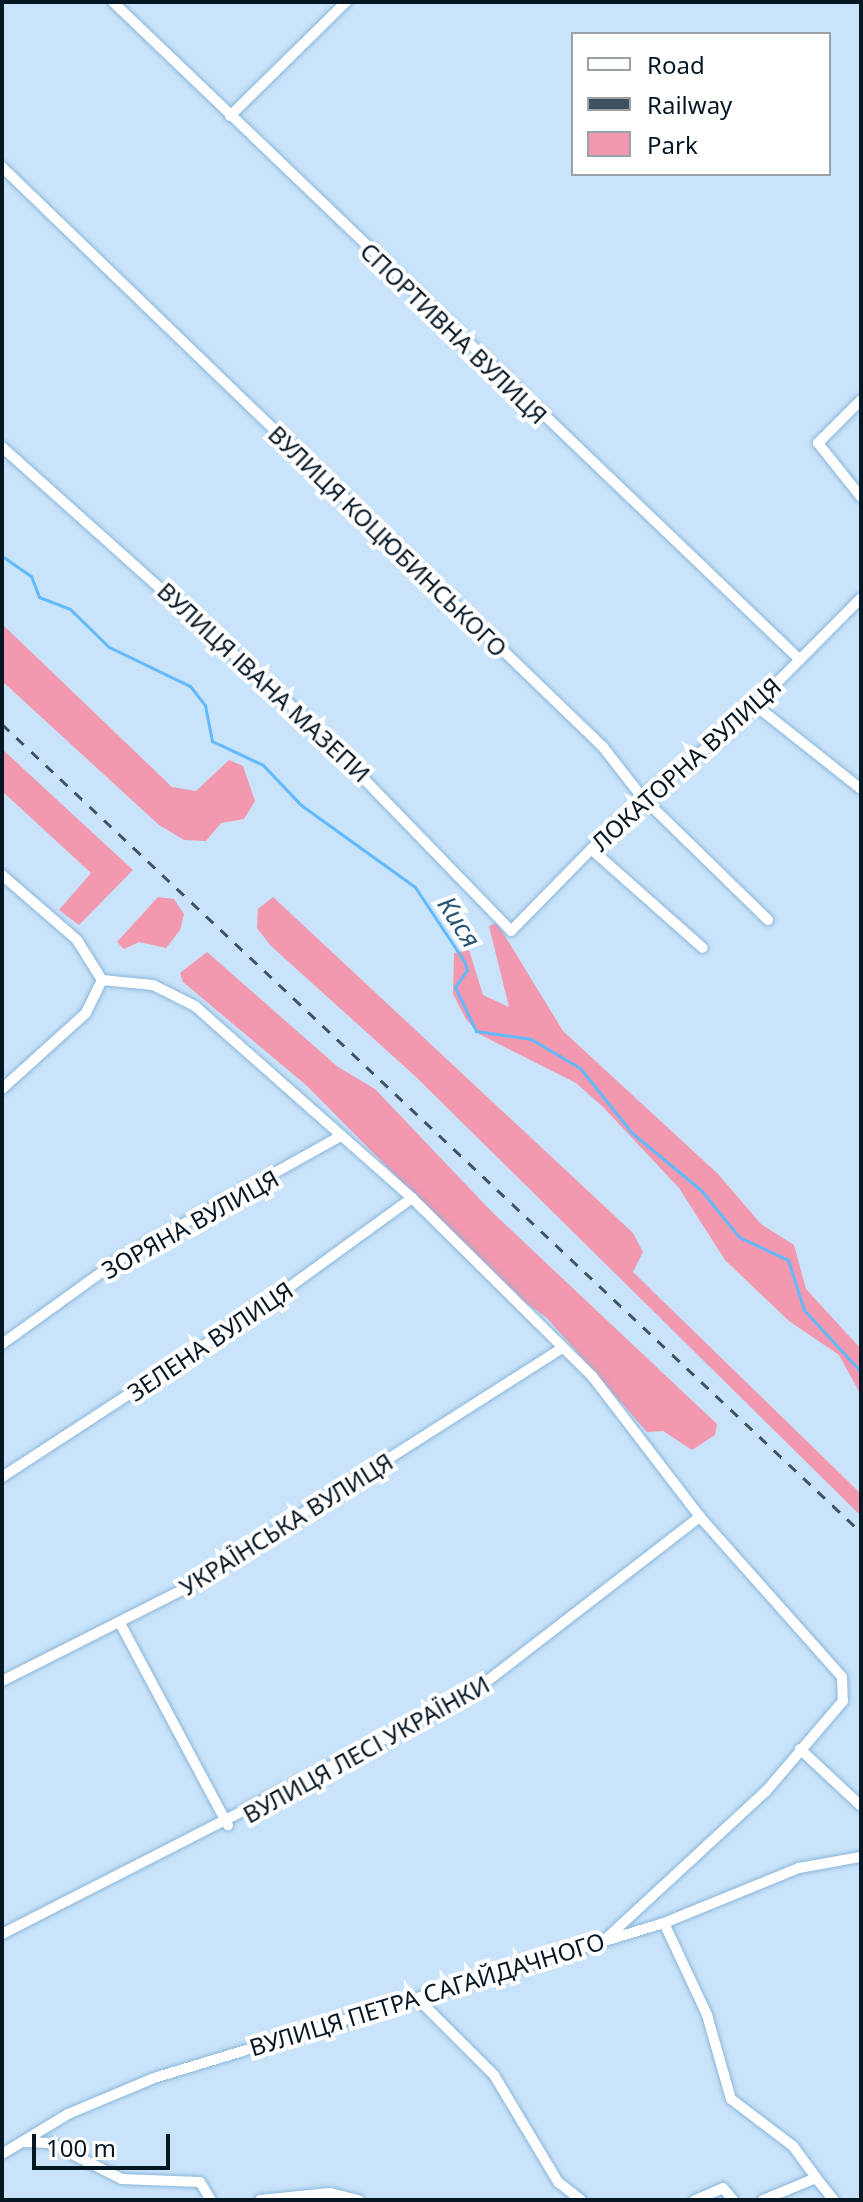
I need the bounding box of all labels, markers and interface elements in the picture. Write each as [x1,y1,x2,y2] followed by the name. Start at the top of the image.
[571,32,831,176] legend
[647,48,705,81] text: Road
[647,88,732,121] text: Railway
[647,128,698,161] text: Park
[355,236,553,430] street label: СПОРТИВНА ВУЛИЦЯ
[263,419,513,663] street label: ВУЛИЦЯ КОЦЮБИНСЬКОГО
[152,576,376,788] street label: ВУЛИЦЯ ІВАНА МАЗЕПИ
[585,671,787,857] street label: ЛОКАТОРНА ВУЛИЦЯ
[431,891,487,953] water label: Кися
[97,1164,283,1284] street label: ЗОРЯНА ВУЛИЦЯ
[122,1275,298,1407] street label: ЗЕЛЕНА ВУЛИЦЯ
[174,1447,398,1601] street label: УКРАЇНСЬКА ВУЛИЦЯ
[238,1669,494,1829] street label: ВУЛИЦЯ ЛЕСІ УКРАЇНКИ
[246,1926,608,2062] street label: ВУЛИЦЯ ПЕТРА САГАЙДАЧНОГО
[36,2118,174,2168] scale bar
[46,2131,116,2164] text: 100 m

